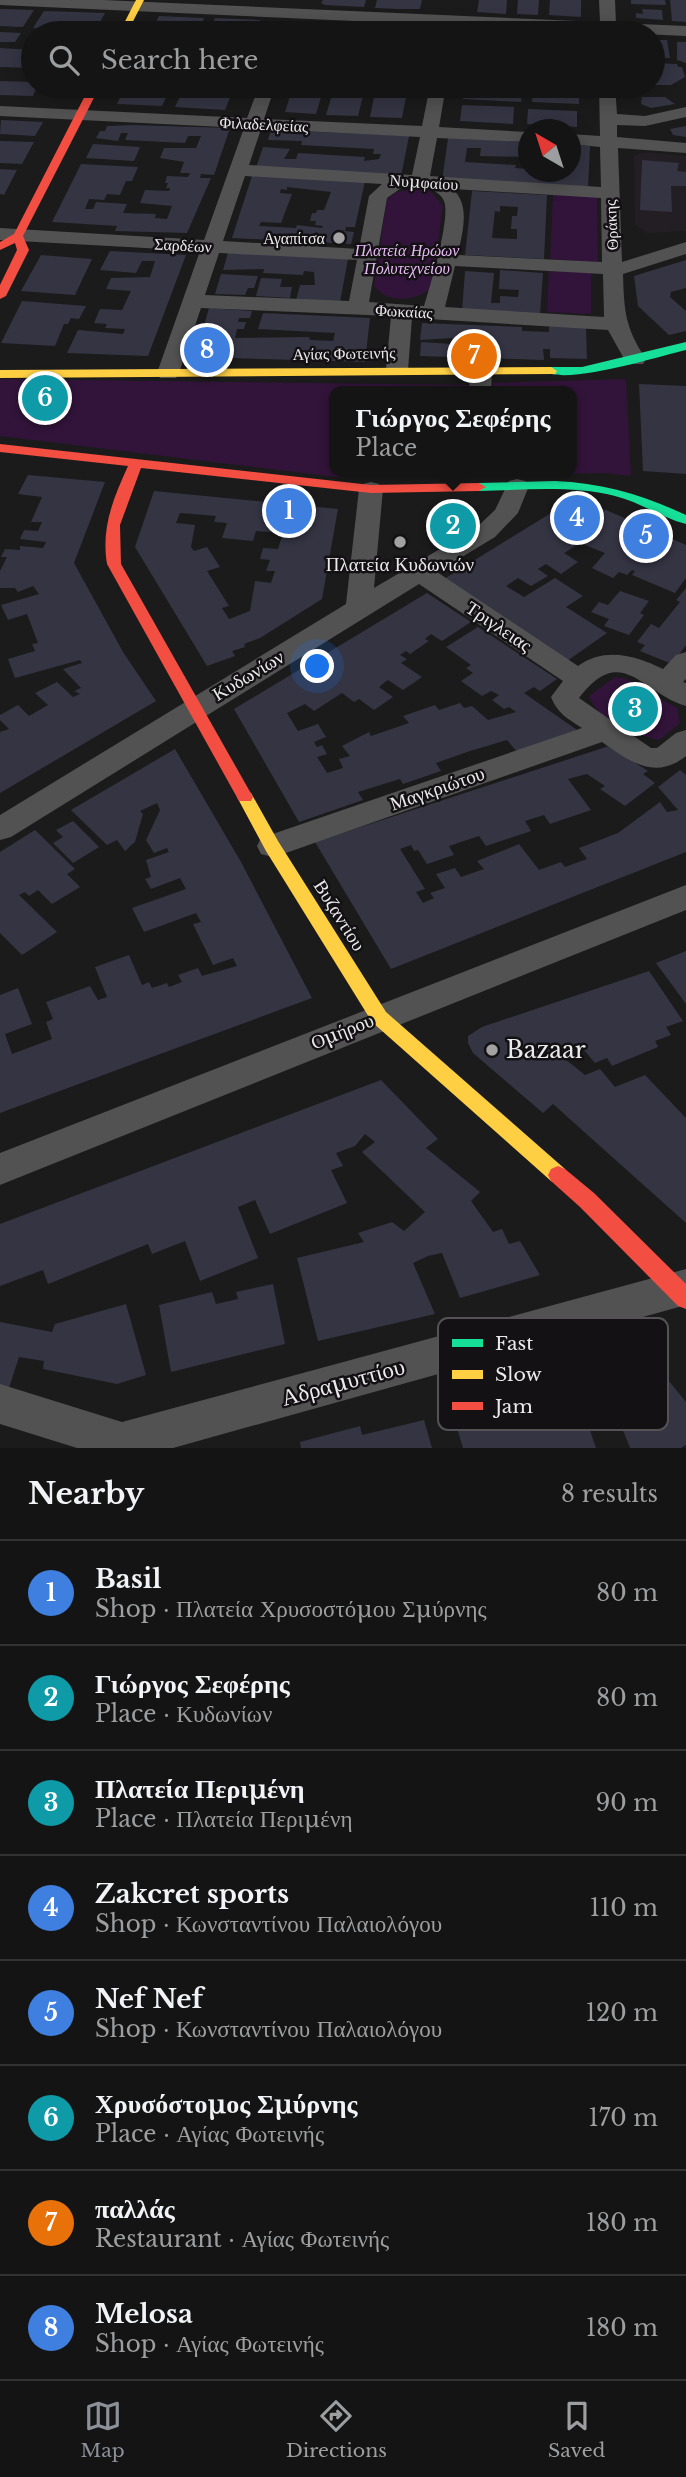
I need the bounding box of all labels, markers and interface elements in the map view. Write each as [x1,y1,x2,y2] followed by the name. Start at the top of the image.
[21,21,665,98] search box
[45,41,83,79] icon: search
[101,44,258,76] text: Search here
[219,112,310,136] street label: Φιλαδελφείας
[518,119,581,182] north arrow
[389,170,459,194] street label: Νυμφαίου
[600,199,622,251] street label: Θράκης
[263,228,326,248] place label: Αγαπίτσα
[331,230,347,246] marker: Αγαπίτσα
[154,234,212,256] street label: Σαρδέων
[354,240,460,278] park label: Πλατεία Ηρώων Πολυτεχνείου
[375,300,434,323] street label: Φωκαίας
[184,324,230,376] pin: 8
[451,330,497,382] pin: 7
[292,342,396,364] street label: Αγίας Φωτεινής
[22,372,68,424] pin: 6
[329,386,577,477] popup
[356,402,550,434] text: Γιώργος Σεφέρης
[356,434,417,462] text: Place
[266,485,312,537] pin: 1
[554,492,600,544] pin: 4
[430,500,476,552] pin: 2
[623,510,669,562] pin: 5
[392,534,408,550] marker: Πλατεία Κυδωνιών
[326,553,475,576] place label: Πλατεία Κυδωνιών
[461,596,536,657] street label: Τριγλειας
[208,645,289,706] street label: Κυδωνίων
[300,649,334,683] your location
[612,683,658,735] pin: 3
[387,762,487,815] street label: Μαγκριώτου
[309,875,370,955] street label: Βυζαντίου
[307,1008,377,1054] street label: Ομήρου
[506,1036,586,1064] place label: Bazaar
[484,1042,500,1058] marker: Bazaar
[438,1318,668,1430] legend
[495,1332,534,1355] text: Fast
[278,1352,408,1412] street label: Αδραμυττίου
[495,1363,542,1386] text: Slow
[492,1395,533,1418] text: Jam
[28,1475,144,1512] text: Nearby
[561,1480,658,1508] text: 8 results
[95,1563,161,1595] text: Basil
[46,1579,56,1607] text: 1
[596,1579,658,1607] text: 80 m
[95,1595,487,1623] text: Shop · Πλατεία Χρυσοστόμου Σμύρνης
[95,1668,290,1700] text: Γιώργος Σεφέρης
[44,1684,58,1712] text: 2
[596,1684,658,1712] text: 80 m
[95,1700,272,1728] text: Place · Κυδωνίων
[95,1773,305,1805] text: Πλατεία Περιμένη
[44,1789,58,1817] text: 3
[596,1789,658,1817] text: 90 m
[95,1805,352,1833] text: Place · Πλατεία Περιμένη
[95,1878,289,1910] text: Zakcret sports
[43,1894,59,1922] text: 4
[590,1894,658,1922] text: 110 m
[95,1910,442,1938] text: Shop · Κωνσταντίνου Παλαιολόγου
[95,1983,203,2015] text: Nef Nef
[44,1999,58,2027] text: 5
[586,1999,658,2027] text: 120 m
[95,2015,442,2043] text: Shop · Κωνσταντίνου Παλαιολόγου
[95,2088,358,2120] text: Χρυσόστομος Σμύρνης
[43,2104,59,2132] text: 6
[588,2104,658,2132] text: 170 m
[95,2120,324,2148] text: Place · Αγίας Φωτεινής
[95,2193,175,2225] text: παλλάς
[45,2209,57,2237] text: 7
[586,2209,658,2237] text: 180 m
[95,2225,389,2253] text: Restaurant · Αγίας Φωτεινής
[95,2298,193,2330] text: Melosa
[44,2314,58,2342] text: 8
[586,2314,658,2342] text: 180 m
[95,2330,324,2358] text: Shop · Αγίας Φωτεινής
[81,2397,125,2462] tab: Map
[286,2397,387,2462] tab: Directions
[548,2397,605,2462] tab: Saved

